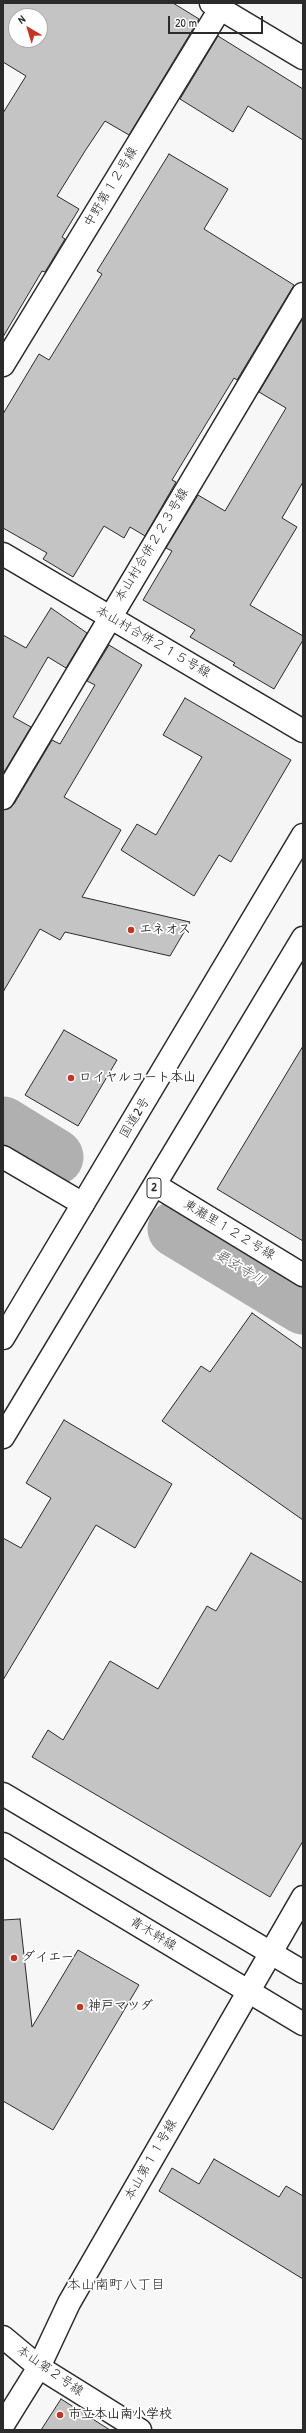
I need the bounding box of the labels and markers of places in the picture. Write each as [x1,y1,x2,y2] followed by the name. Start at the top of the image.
[139,922,191,938] place label: エネオス
[126,925,136,935] marker: エネオス
[79,1070,196,1086] place label: ロイヤルコート本山
[66,1073,76,1083] marker: ロイヤルコート本山
[22,1950,74,1966] place label: ダイエー
[9,1953,19,1963] marker: ダイエー
[88,1999,153,2015] place label: 神戸マツダ
[75,2002,85,2012] marker: 神戸マツダ
[68,2407,172,2423] place label: 市立本山南小学校
[55,2410,65,2420] marker: 市立本山南小学校

